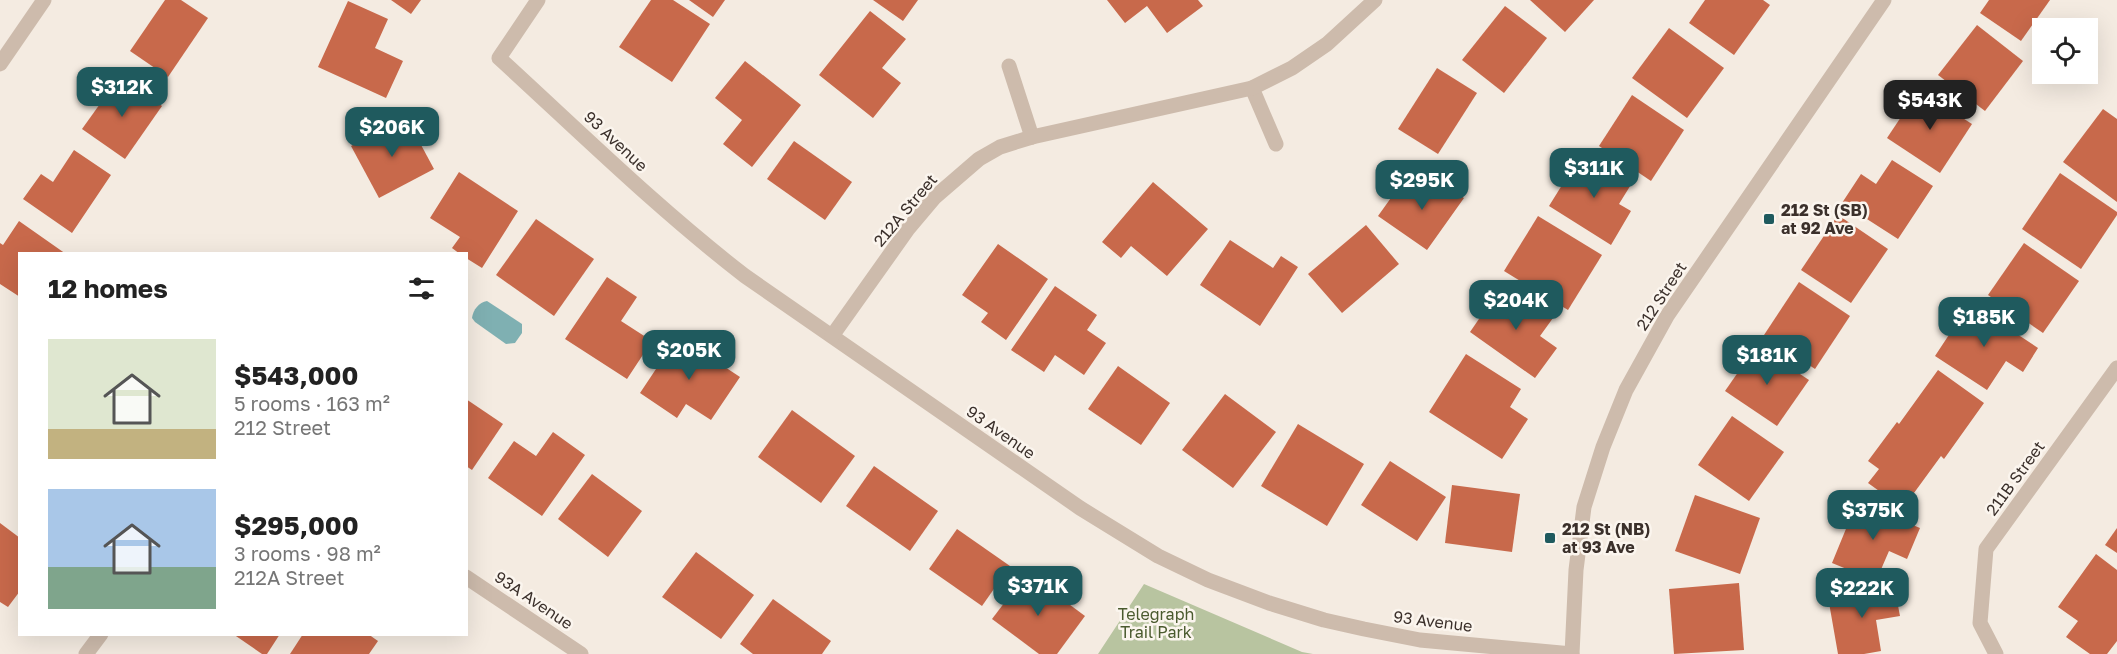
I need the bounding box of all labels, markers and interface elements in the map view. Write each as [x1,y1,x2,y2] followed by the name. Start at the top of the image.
[2032,18,2098,84] map controls
[2032,18,2098,84] button: locate
[80,67,164,118] pin: $312K
[91,74,153,98] text: $312K
[1888,80,1972,131] pin: $543K
[1898,87,1962,111] text: $543K
[350,107,434,158] pin: $206K
[580,107,652,175] street label: 93 Avenue
[359,114,425,138] text: $206K
[1552,148,1636,199] pin: $311K
[1564,155,1624,179] text: $311K
[1380,160,1464,211] pin: $295K
[1390,167,1455,191] text: $295K
[869,170,941,250] street label: 212A Street
[1781,200,1868,238] place label: 212 St (SB) at 92 Ave
[1762,212,1776,226] marker: 212 St (SB) at 92 Ave
[1631,258,1691,334] street label: 212 Street
[405,272,438,305] icon: filters
[48,273,168,304] text: 12 homes
[1474,280,1558,331] pin: $204K
[1483,287,1549,311] text: $204K
[1942,297,2026,348] pin: $185K
[1952,304,2016,328] text: $185K
[647,330,731,381] pin: $205K
[1725,335,1809,386] pin: $181K
[656,337,722,361] text: $205K
[1736,342,1798,366] text: $181K
[234,360,358,391] text: $543,000
[96,363,168,435] icon: home
[234,391,390,415] text: 5 rooms · 163 m²
[963,401,1039,463] street label: 93 Avenue
[234,415,331,439] text: 212 Street
[1981,437,2049,519] street label: 211B Street
[1831,490,1915,541] pin: $375K
[1841,497,1905,521] text: $375K
[234,510,359,541] text: $295,000
[96,513,168,585] icon: home
[1562,519,1650,557] place label: 212 St (NB) at 93 Ave
[1543,531,1557,545] marker: 212 St (NB) at 93 Ave
[234,541,381,565] text: 3 rooms · 98 m²
[234,565,345,589] text: 212A Street
[491,566,577,634] street label: 93A Avenue
[996,566,1080,617] pin: $371K
[1820,568,1904,619] pin: $222K
[1007,573,1069,597] text: $371K
[1830,575,1894,599] text: $222K
[1118,604,1194,642] park label: Telegraph Trail Park
[1392,606,1474,636] street label: 93 Avenue

